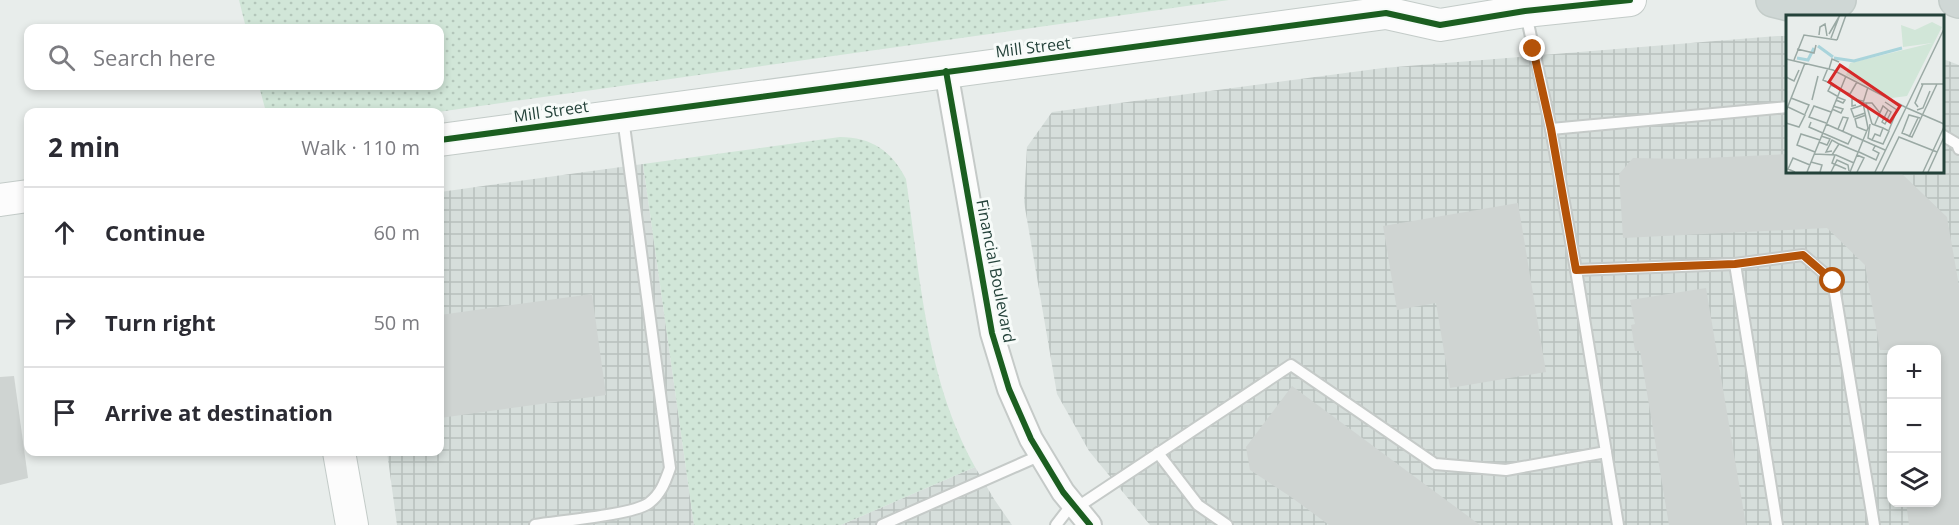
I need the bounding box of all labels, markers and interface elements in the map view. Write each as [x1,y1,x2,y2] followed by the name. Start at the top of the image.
[1786,15,1944,172] inset map
[24,24,444,90] search box
[994,31,1072,63] street label: Mill Street
[1519,35,1545,61] route end
[45,41,78,74] icon: search
[93,42,216,72] text: Search here
[512,95,590,127] street label: Mill Street
[48,129,120,165] text: 2 min
[301,134,420,161] text: Walk · 110 m
[971,197,1021,345] street label: Financial Boulevard
[48,216,81,249] icon: ahead
[105,217,205,247] text: Continue
[373,219,420,246] text: 60 m
[1819,267,1845,293] route start
[48,306,81,339] icon: right
[105,307,216,337] text: Turn right
[373,309,420,336] text: 50 m
[1887,345,1941,507] map controls
[1887,345,1941,399] button: +
[48,396,81,429] icon: arrive
[105,397,333,427] text: Arrive at destination
[1887,399,1941,453] button: −
[1887,453,1941,507] button: layers

